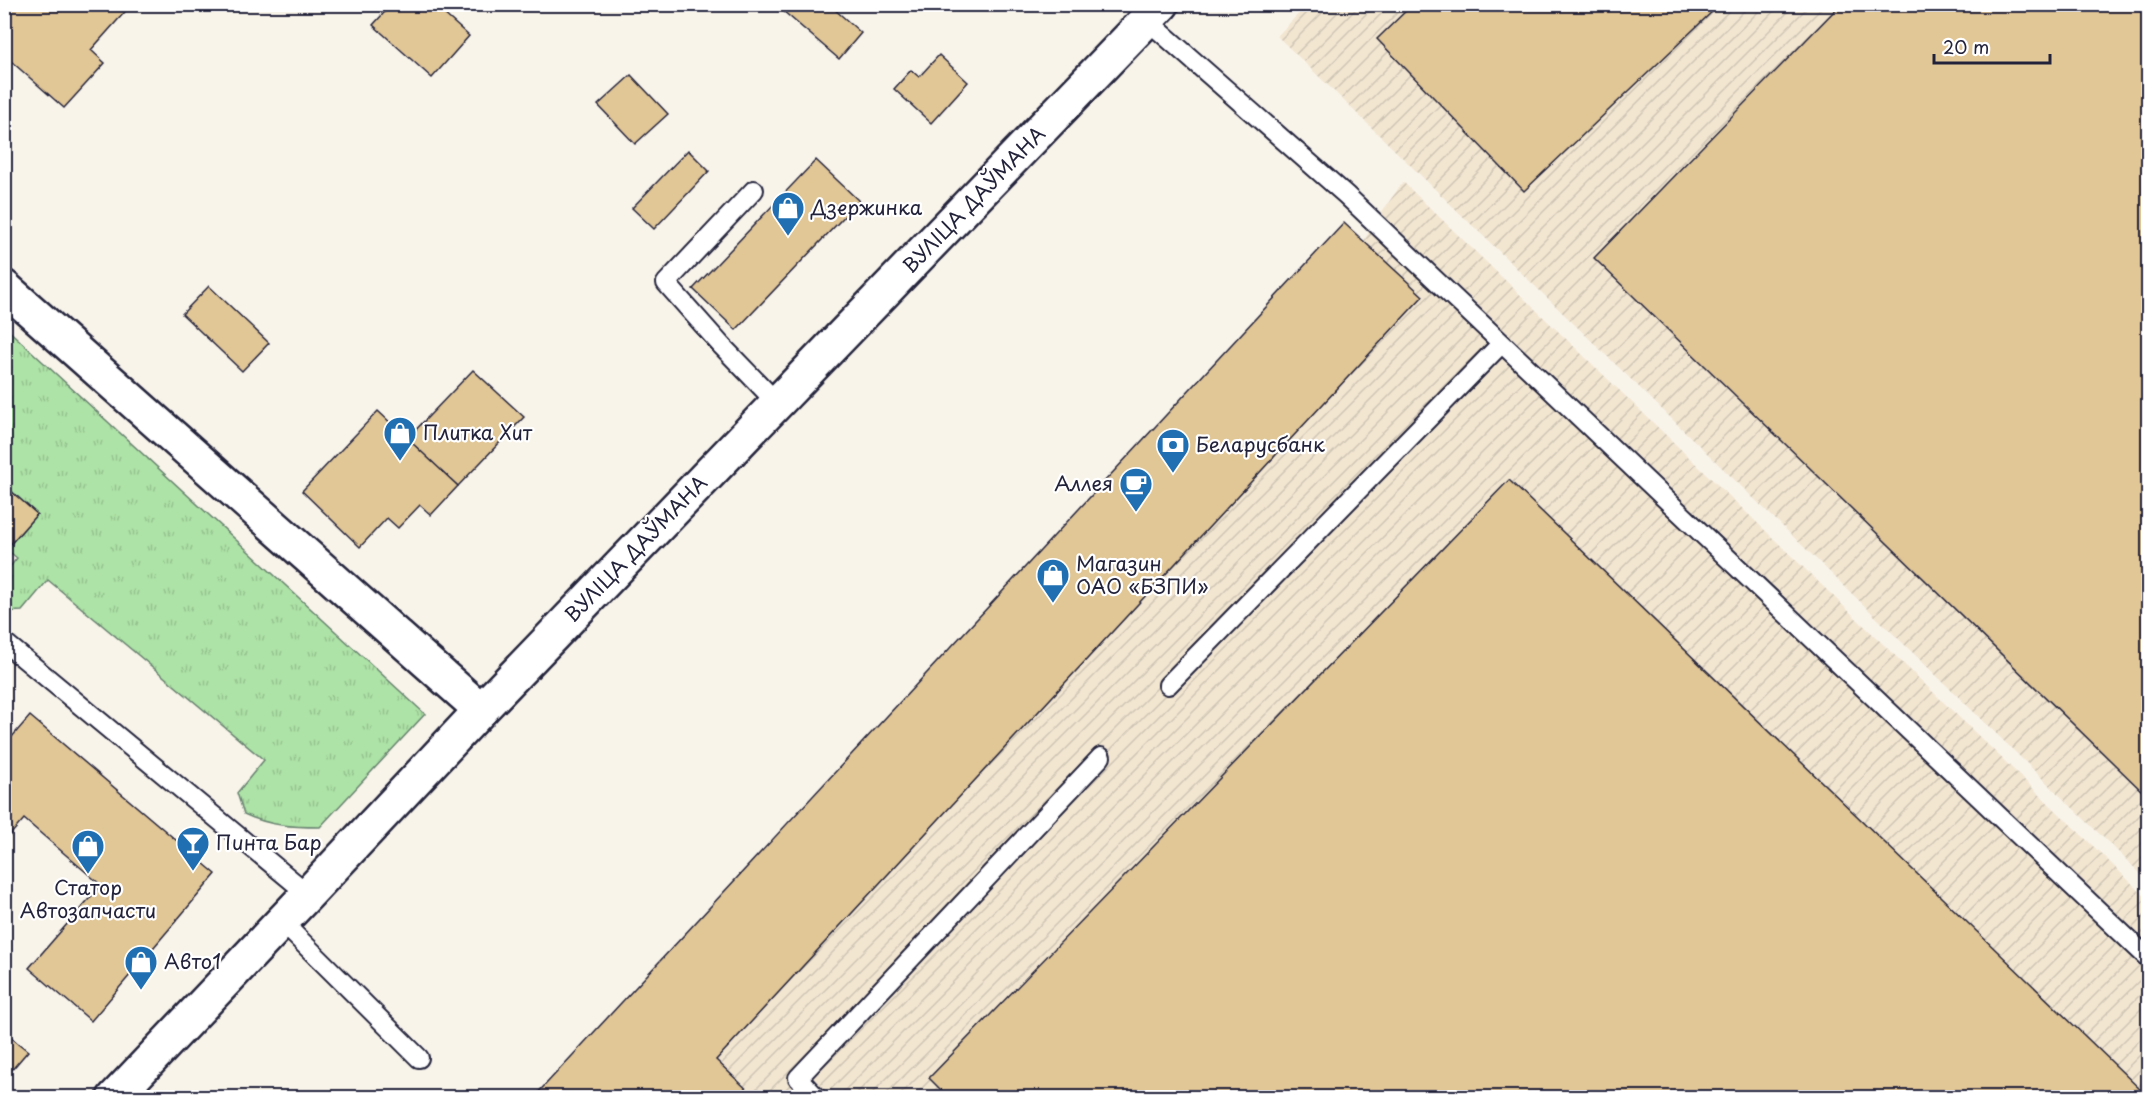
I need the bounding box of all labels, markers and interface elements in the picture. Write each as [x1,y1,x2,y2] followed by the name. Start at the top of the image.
[1934,27,2050,65] scale bar
[1943,33,1989,60] text: 20 m
[895,119,1052,280] street label: ВУЛІЦА ДАЎМАНА
[770,190,806,237] shop icon: Дзержинка
[810,192,923,222] place label: Дзержинка
[382,415,418,462] shop icon: Плитка Хит
[423,417,533,447] place label: Плитка Хит
[1155,427,1191,474] bank icon: Беларусбанк
[1196,429,1325,459] place label: Беларусбанк
[1118,466,1154,513] cafe icon: Аллея
[557,468,714,629] street label: ВУЛІЦА ДАЎМАНА
[1054,468,1113,498] place label: Аллея
[1076,548,1208,601] place label: Магазин ОАО «БЗПИ»
[1035,557,1071,604] shop icon: Магазин ОАО «БЗПИ»
[175,825,211,872] bar icon: Пинта Бар
[216,827,321,857] place label: Пинта Бар
[70,828,106,875] shop icon: Статор Автозапчасти
[20,872,156,925] place label: Статор Автозапчасти
[123,944,159,991] shop icon: Авто1
[164,946,221,976] place label: Авто1

